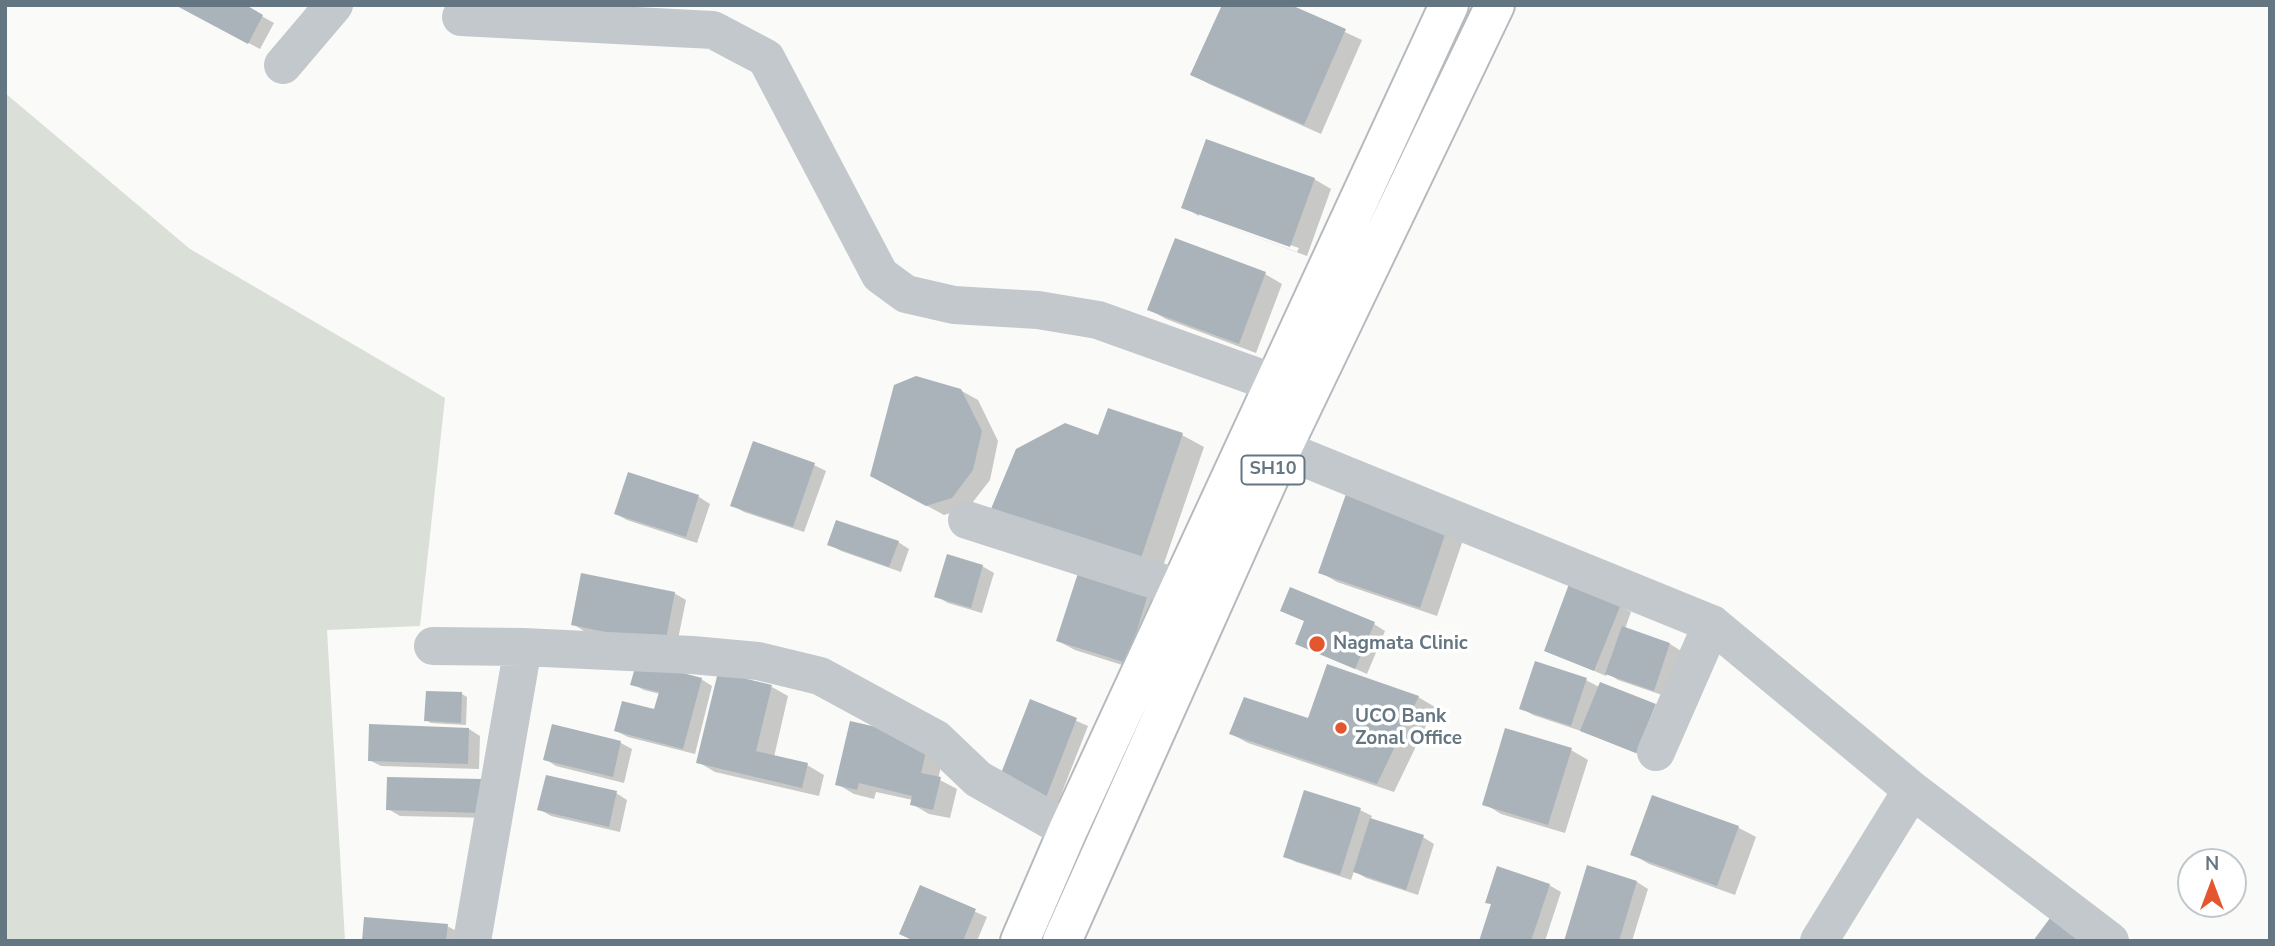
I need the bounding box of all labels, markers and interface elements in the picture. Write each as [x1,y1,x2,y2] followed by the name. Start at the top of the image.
[1242,456,1304,484] road number: SH10
[1333,633,1468,655] place label: Nagmata Clinic
[1307,634,1327,654] marker: Nagmata Clinic
[1355,706,1462,750] place label: UCO Bank Zonal Office
[1333,720,1349,736] marker: UCO Bank Zonal Office
[2177,848,2247,918] north arrow
[2205,851,2219,877] text: N

